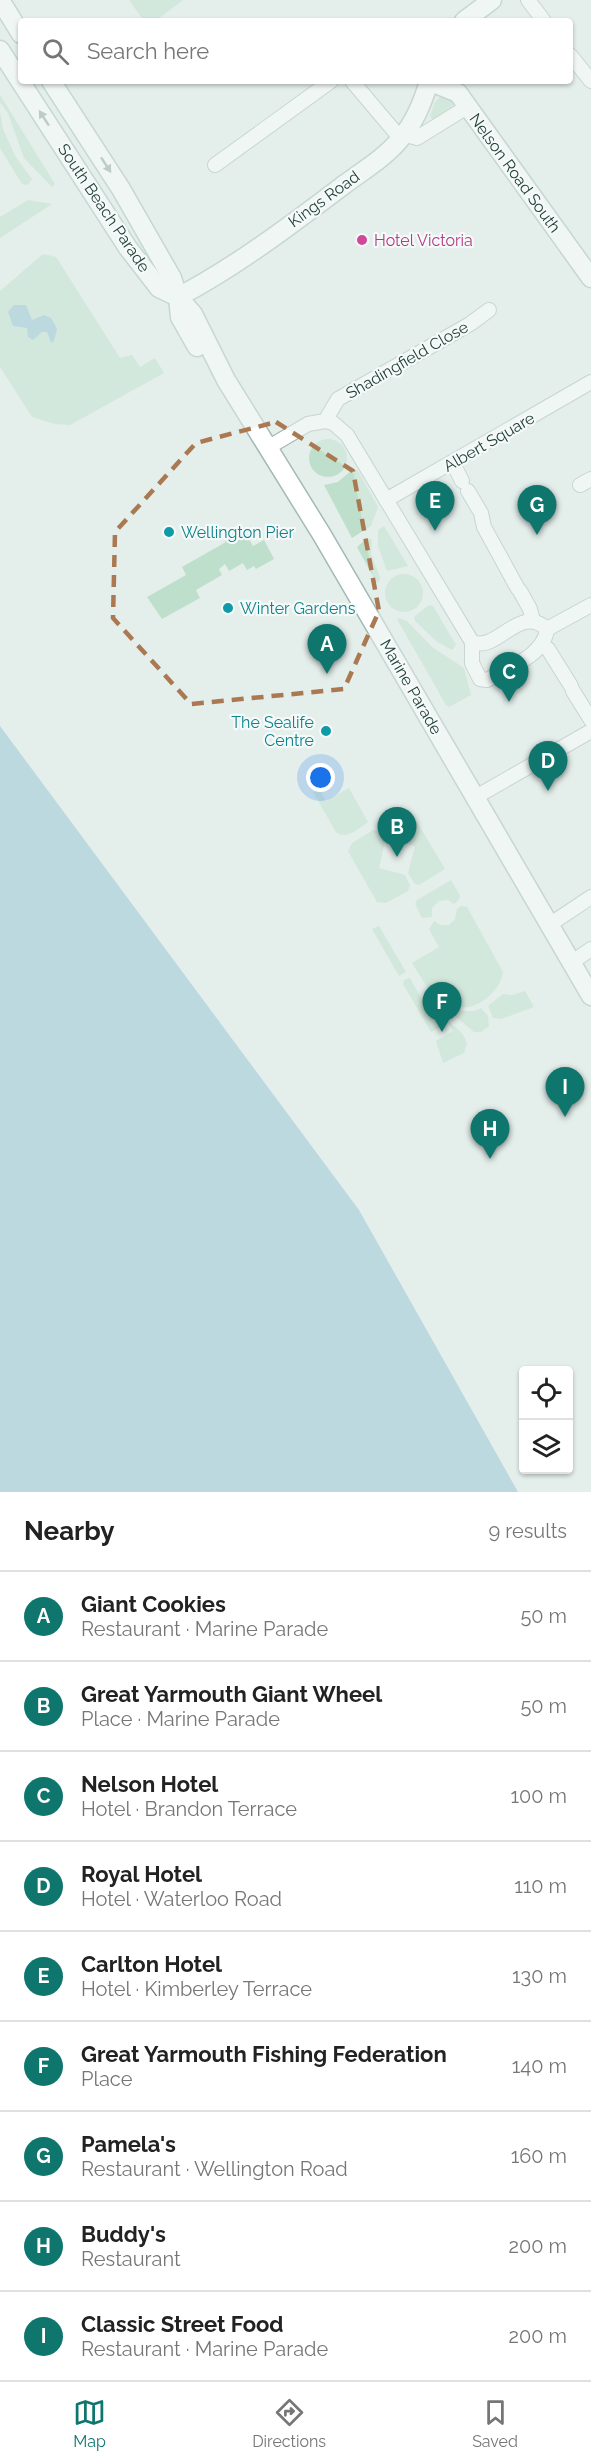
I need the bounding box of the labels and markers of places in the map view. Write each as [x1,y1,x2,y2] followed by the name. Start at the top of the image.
[374,231,473,250] place label: Hotel Victoria
[355,233,369,247] marker: Hotel Victoria
[416,482,454,531] pin: E
[518,486,556,535] pin: G
[181,523,294,542] place label: Wellington Pier
[162,525,176,539] marker: Wellington Pier
[240,599,356,618] place label: Winter Gardens
[221,601,235,615] marker: Winter Gardens
[308,624,346,674] pin: A
[490,652,528,702] pin: C
[231,713,314,750] place label: The Sealife Centre
[319,724,333,738] marker: The Sealife Centre
[528,742,568,791] pin: D
[378,808,416,857] pin: B
[422,982,462,1032] pin: F
[546,1068,584,1117] pin: I
[470,1110,510,1159] pin: H

